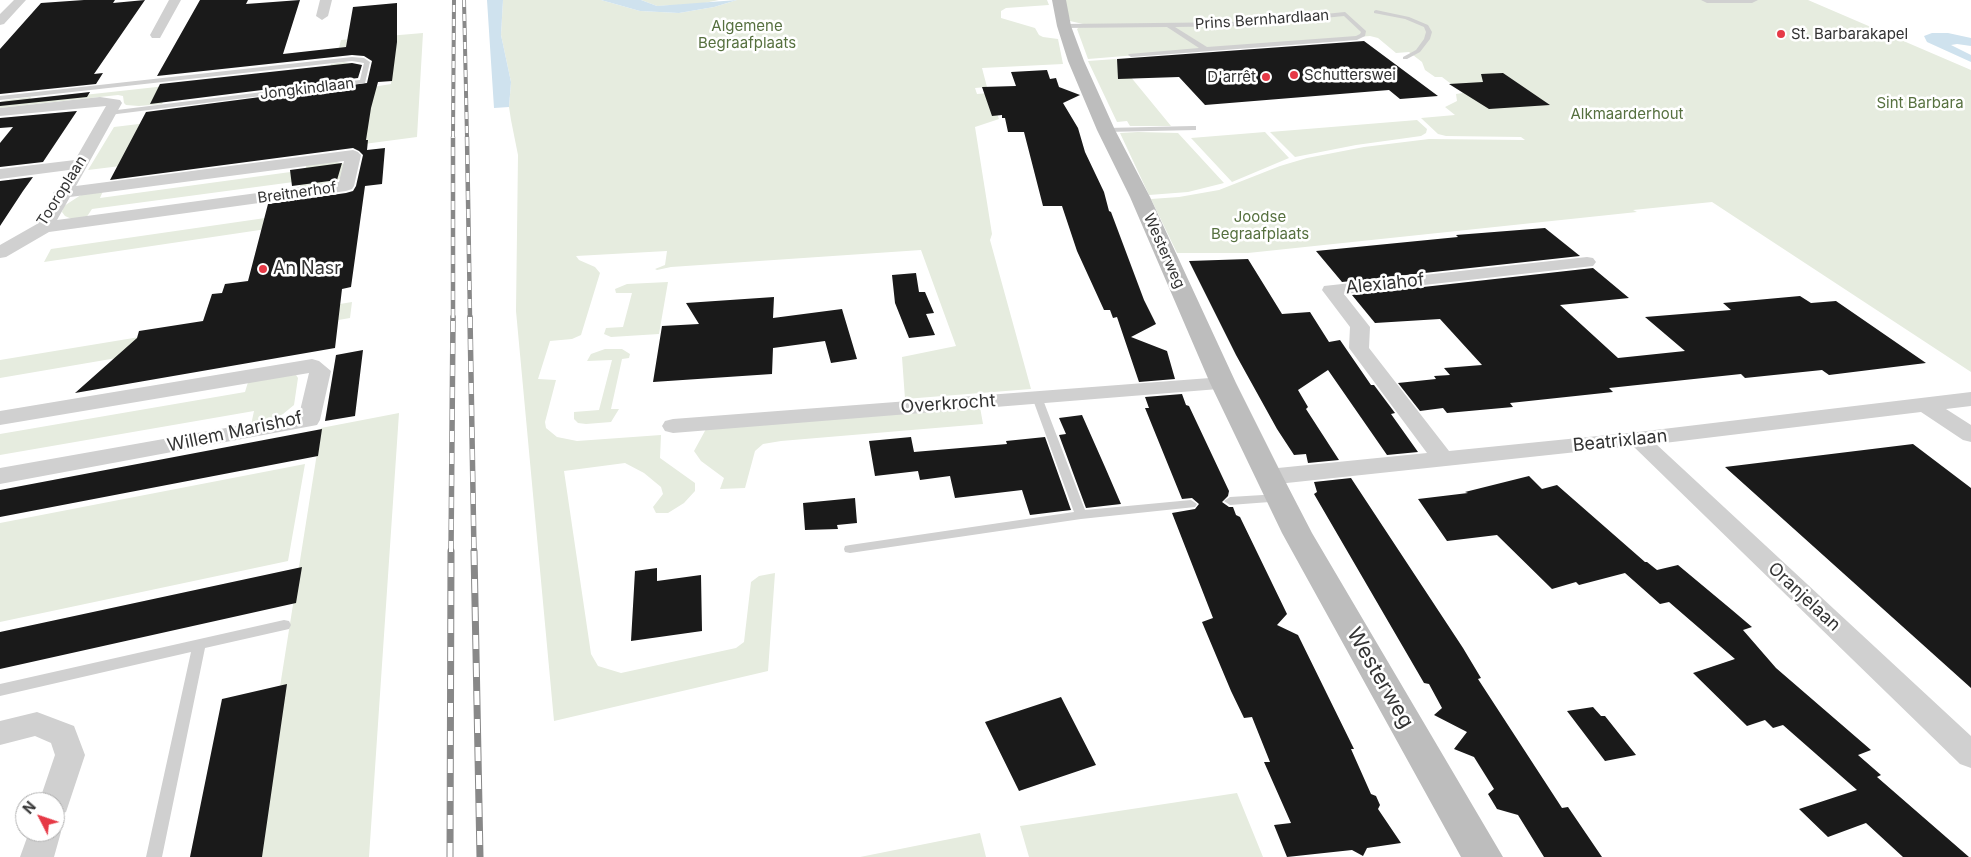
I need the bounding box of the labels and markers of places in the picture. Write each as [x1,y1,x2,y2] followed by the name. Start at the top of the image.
[1791,25,1908,43] place label: St. Barbarakapel
[1775,28,1787,40] marker: St. Barbarakapel
[1304,66,1396,84] place label: Schutterswei
[1207,68,1256,86] place label: D'arrêt
[1288,69,1300,81] marker: Schutterswei
[1260,71,1272,83] marker: D'arrêt
[273,258,341,280] place label: An Nasr
[257,263,269,275] marker: An Nasr

